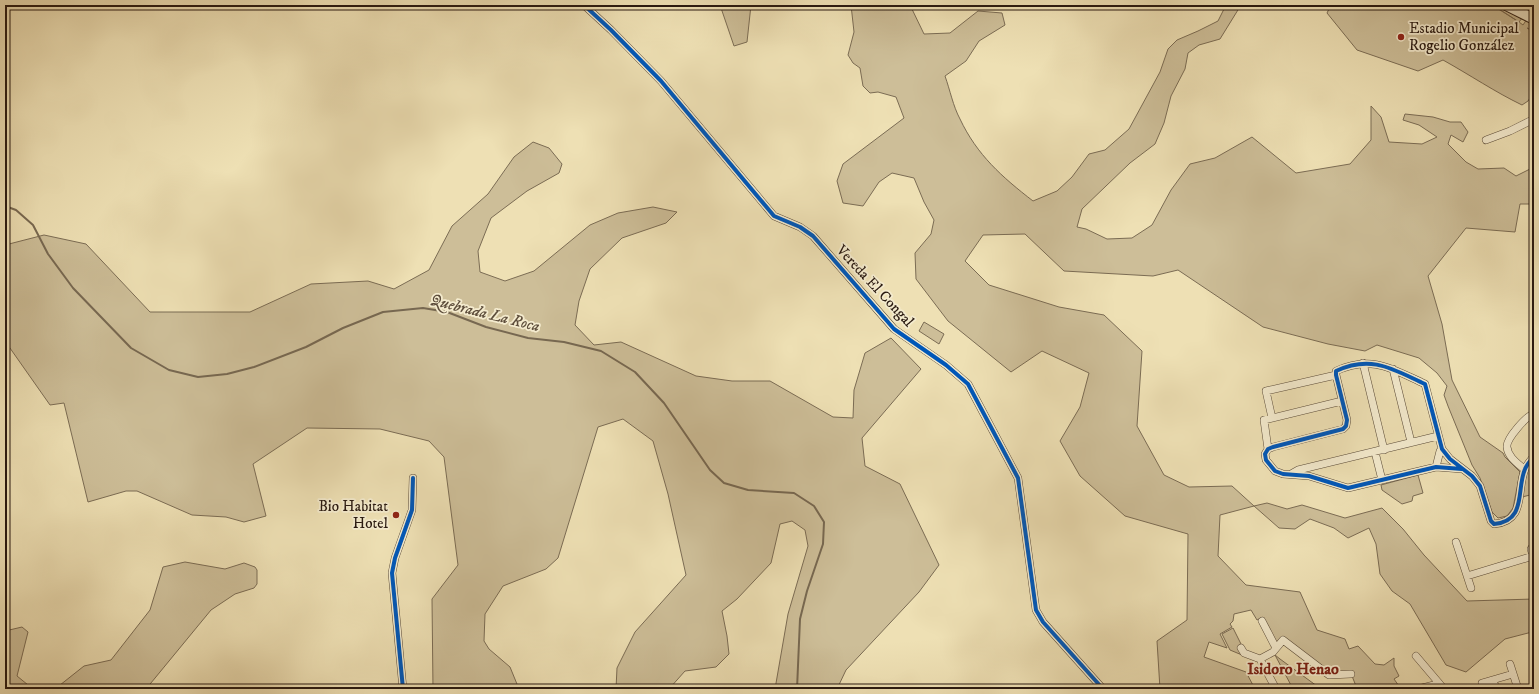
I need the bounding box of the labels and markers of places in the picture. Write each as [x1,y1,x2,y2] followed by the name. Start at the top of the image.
[1409,19,1519,55] place label: Estadio Municipal Rogelio González
[1396,32,1406,42] marker: Estadio Municipal Rogelio González
[318,497,388,533] place label: Bio Habitat Hotel
[391,510,401,520] marker: Bio Habitat Hotel

